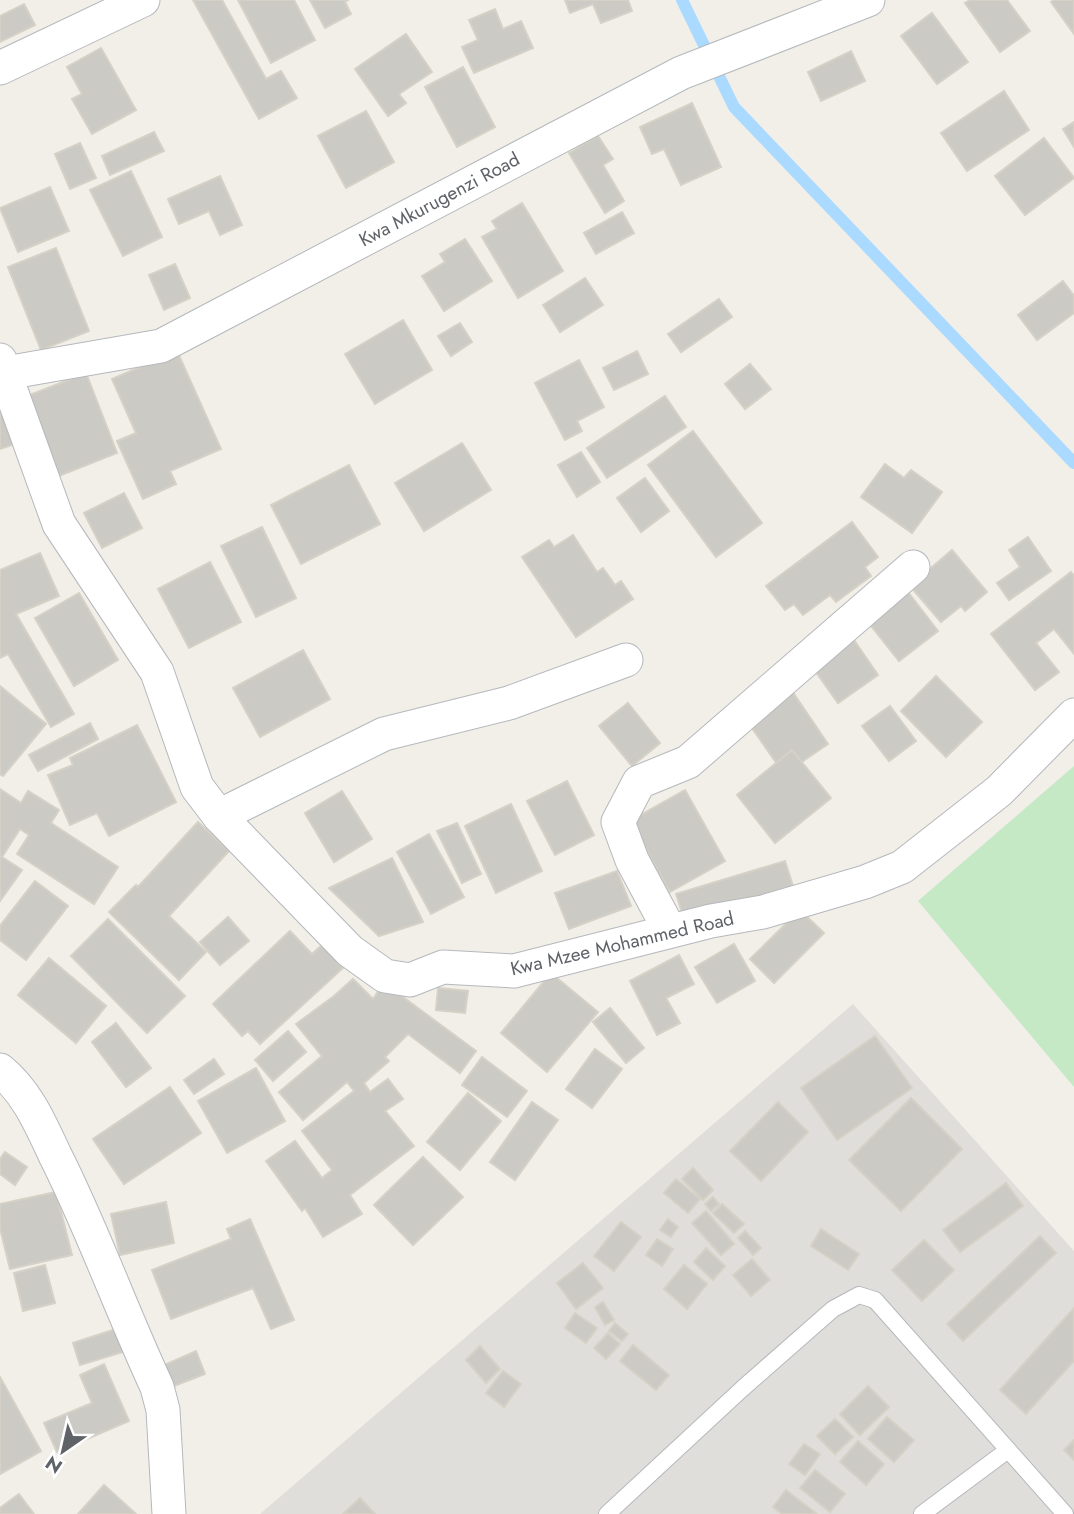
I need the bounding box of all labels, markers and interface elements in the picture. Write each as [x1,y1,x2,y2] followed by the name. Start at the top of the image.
[354,146,524,253] street label: Kwa Mkurugenzi Road
[508,905,736,982] street label: Kwa Mzee Mohammed Road
[28,1416,98,1486] north arrow
[40,1449,68,1480] text: N

